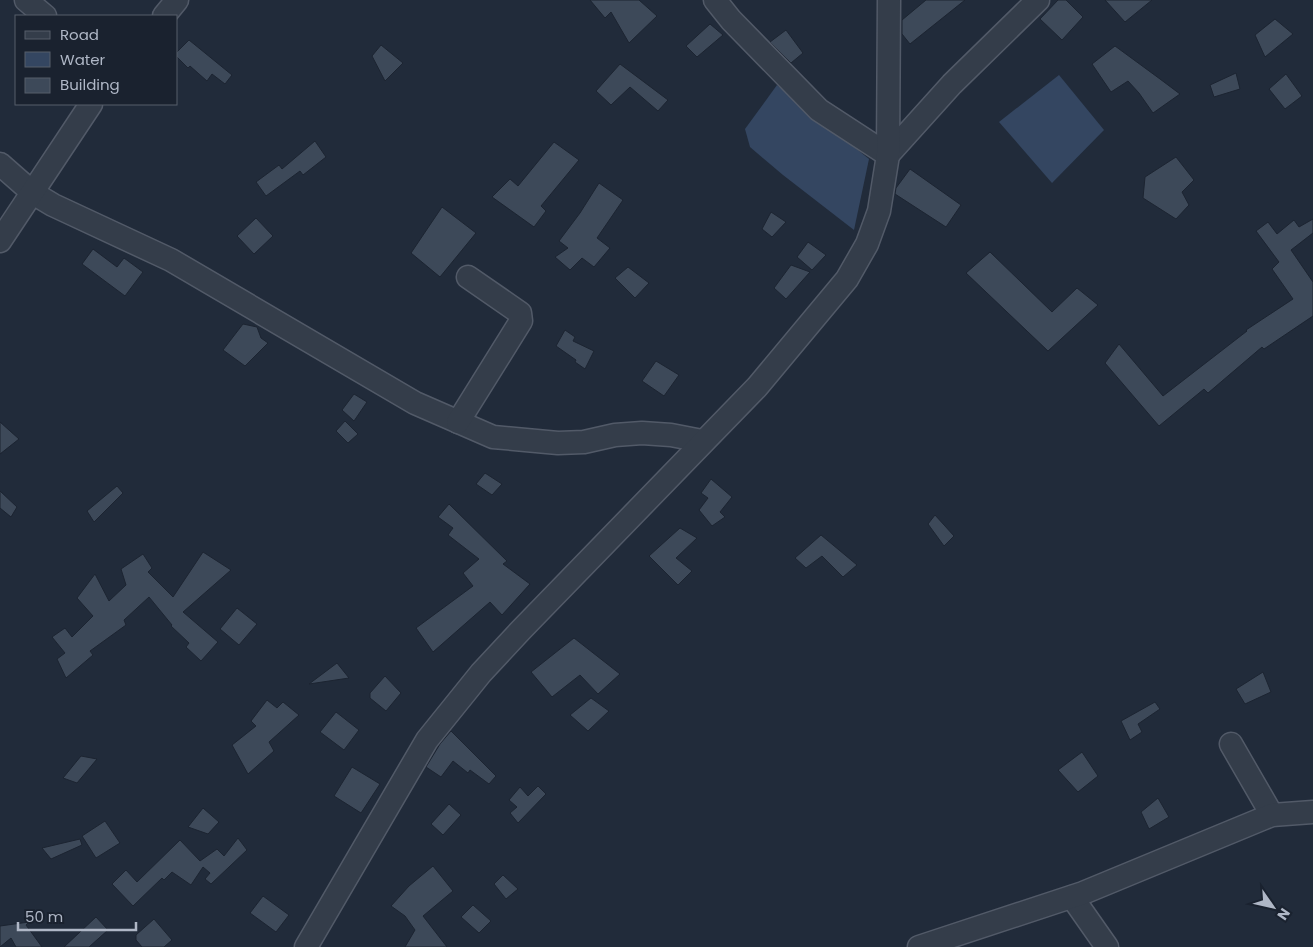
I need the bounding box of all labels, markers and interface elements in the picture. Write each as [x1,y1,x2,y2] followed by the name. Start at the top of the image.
[15,15,178,105] legend
[60,24,99,45] text: Road
[60,49,106,70] text: Water
[60,74,120,95] text: Building
[1248,882,1298,932] north arrow
[18,900,135,932] scale bar
[1273,904,1295,924] text: N
[25,906,63,927] text: 50 m

